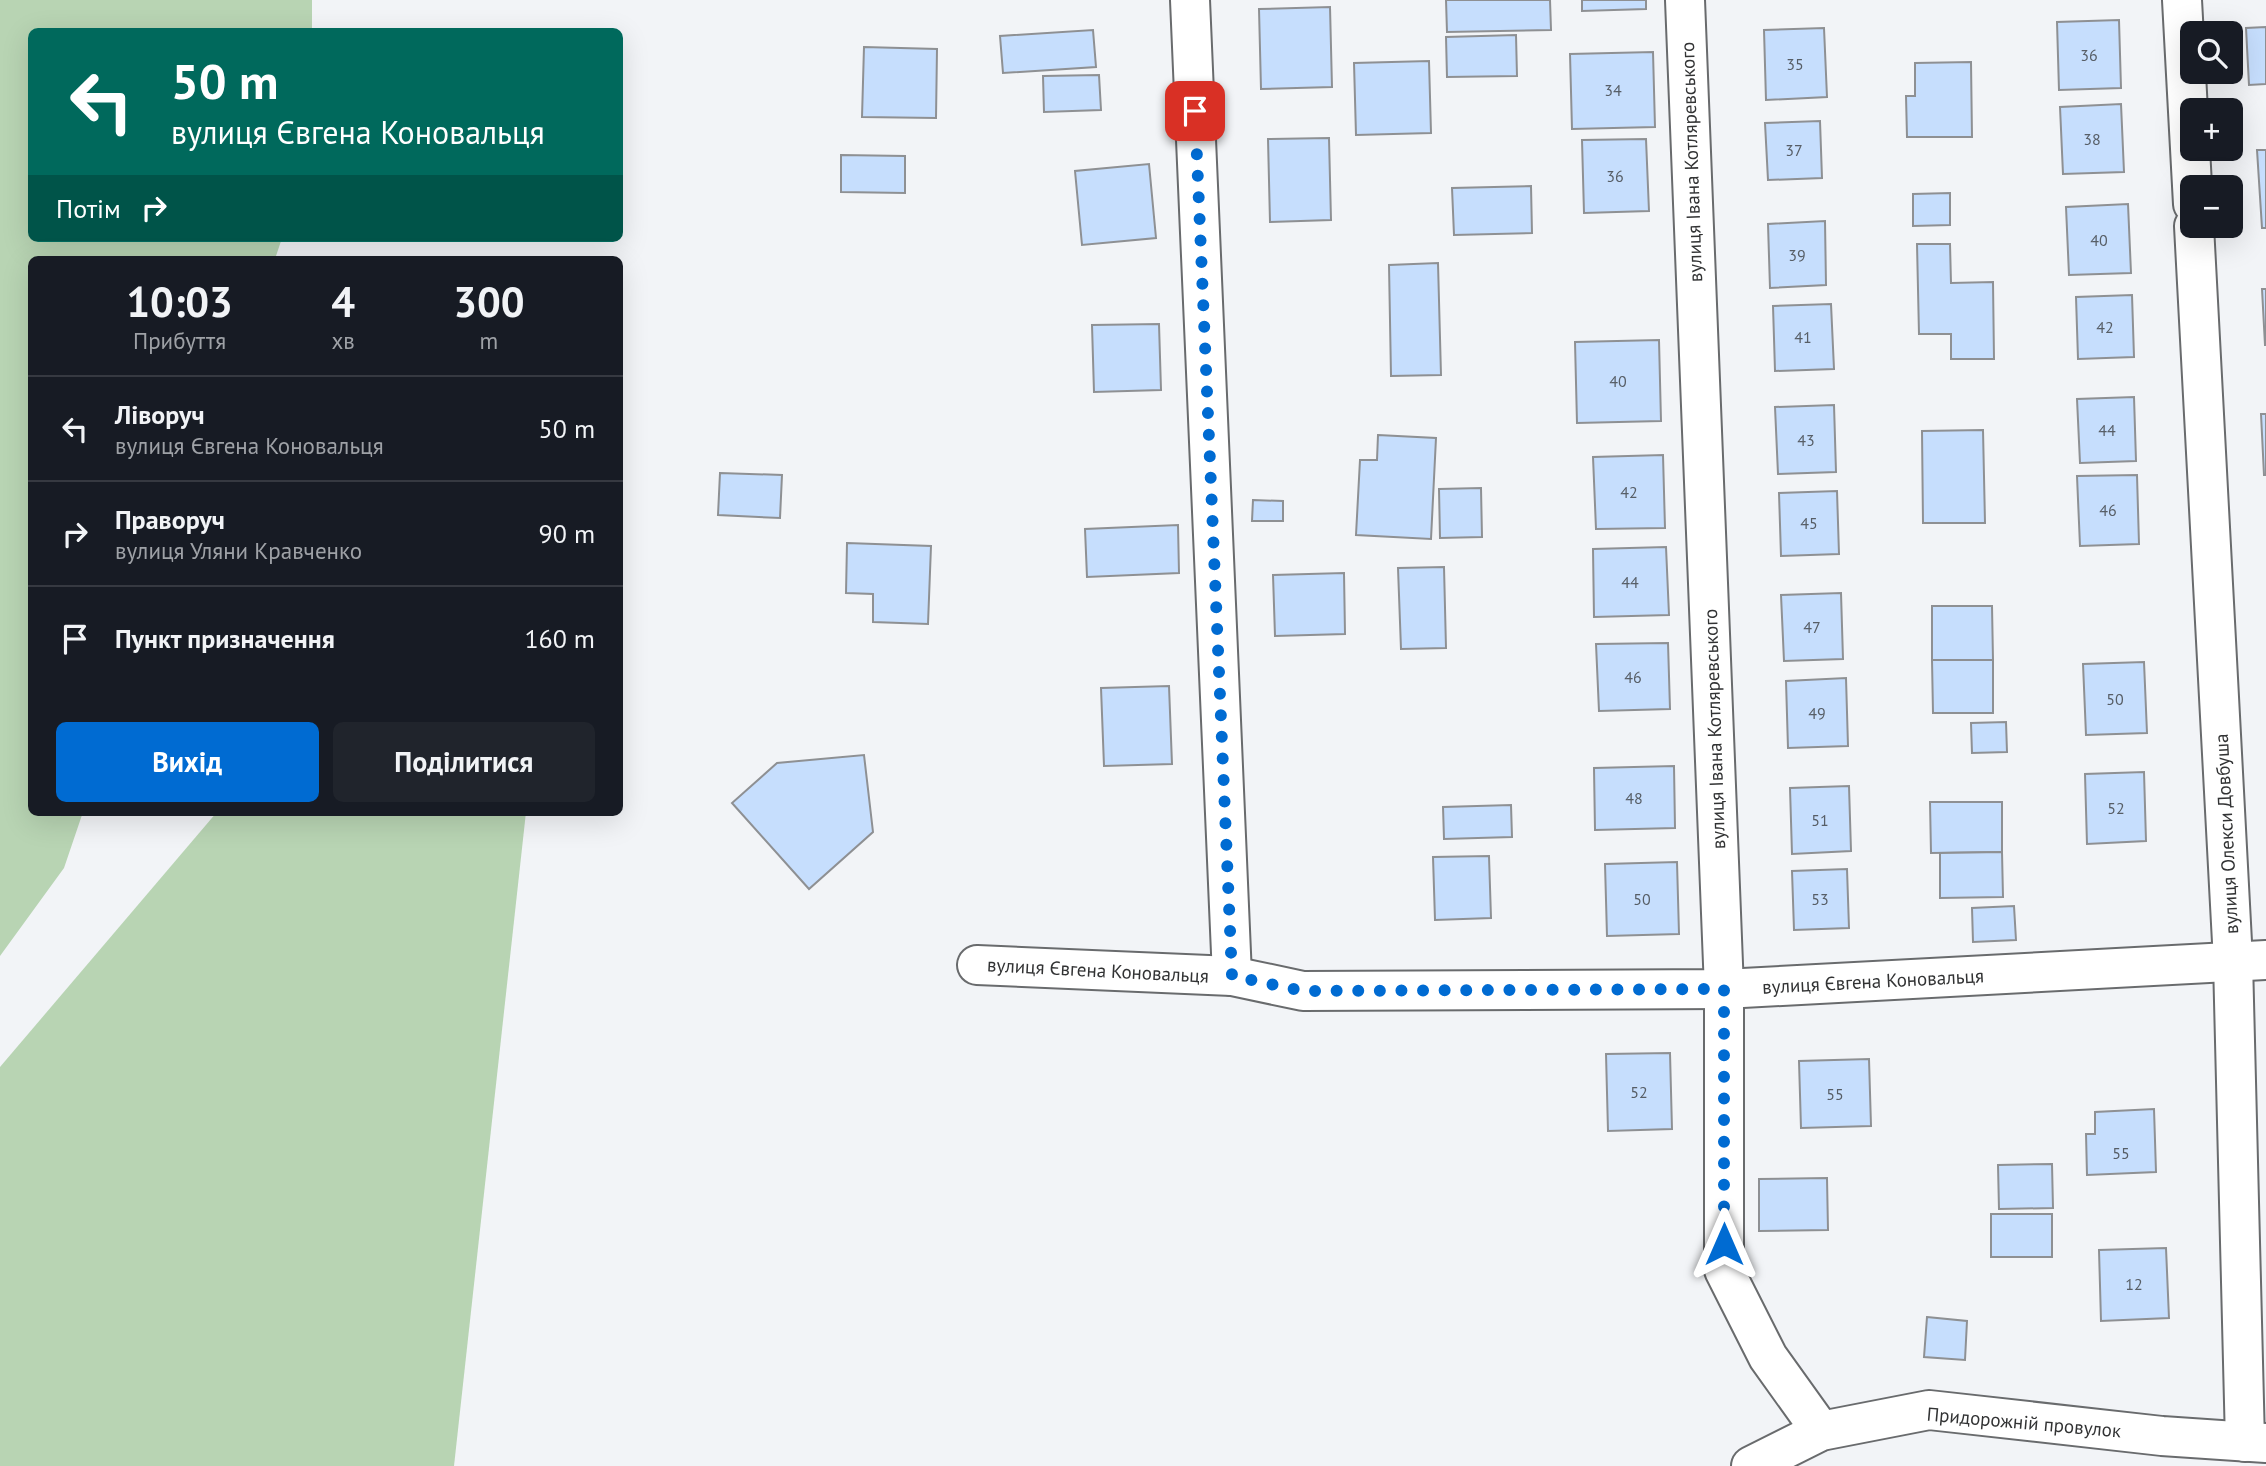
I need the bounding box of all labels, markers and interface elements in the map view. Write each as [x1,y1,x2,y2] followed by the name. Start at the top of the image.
[2180,21,2243,238] map controls
[2180,21,2243,84] button: search
[1675,41,1707,283] street label: вулиця Івана Котляревського
[2080,45,2098,65] house number: 36
[171,49,278,113] text: 50 m
[1786,54,1804,74] house number: 35
[56,56,147,147] icon: left
[1604,80,1622,100] house number: 34
[1165,81,1225,141] pin
[1176,92,1214,130] icon: arrive
[2180,98,2243,161] button: +
[171,111,545,153] text: вулиця Євгена Коновальця
[2083,129,2101,149] house number: 38
[1785,140,1803,160] house number: 37
[1606,166,1624,186] house number: 36
[2180,175,2243,238] button: −
[135,189,173,227] icon: right
[56,192,121,225] text: Потім
[2090,230,2108,250] house number: 40
[1788,245,1806,265] house number: 39
[126,274,233,329] text: 10:03
[331,274,355,329] text: 4
[453,274,525,329] text: 300
[2096,317,2114,337] house number: 42
[133,326,226,355] text: Прибуття
[331,326,355,355] text: хв
[480,326,498,355] text: m
[1794,327,1812,347] house number: 41
[1609,371,1627,391] house number: 40
[115,398,205,431] text: Ліворуч
[56,410,94,448] icon: left
[539,412,595,445] text: 50 m
[2098,420,2116,440] house number: 44
[1797,430,1815,450] house number: 43
[115,431,384,460] text: вулиця Євгена Коновальця
[1620,482,1638,502] house number: 42
[2099,500,2117,520] house number: 46
[115,503,225,536] text: Праворуч
[1800,513,1818,533] house number: 45
[56,515,94,553] icon: right
[539,517,595,550] text: 90 m
[115,536,362,565] text: вулиця Уляни Кравченко
[1621,572,1639,592] house number: 44
[1698,608,1730,850] street label: вулиця Івана Котляревського
[1803,617,1821,637] house number: 47
[56,620,94,658] icon: arrive
[115,622,335,655] text: Пункт призначення
[524,622,595,655] text: 160 m
[1624,667,1642,687] house number: 46
[2106,689,2124,709] house number: 50
[1808,703,1826,723] house number: 49
[56,722,319,802] button: Вихід
[333,722,595,802] button: Поділитися
[2209,733,2243,935] street label: вулиця Олекси Довбуша
[1625,788,1643,808] house number: 48
[2107,798,2125,818] house number: 52
[1811,810,1829,830] house number: 51
[1633,889,1651,909] house number: 50
[1811,889,1829,909] house number: 53
[987,952,1209,988] street label: вулиця Євгена Коновальця
[1762,963,1984,999] street label: вулиця Євгена Коновальця
[1630,1082,1648,1102] house number: 52
[1826,1084,1844,1104] house number: 55
[2112,1143,2130,1163] house number: 55
[1687,1207,1761,1281] position arrow
[2125,1274,2143,1294] house number: 12
[1926,1402,2122,1442] street label: Придорожній провулок

